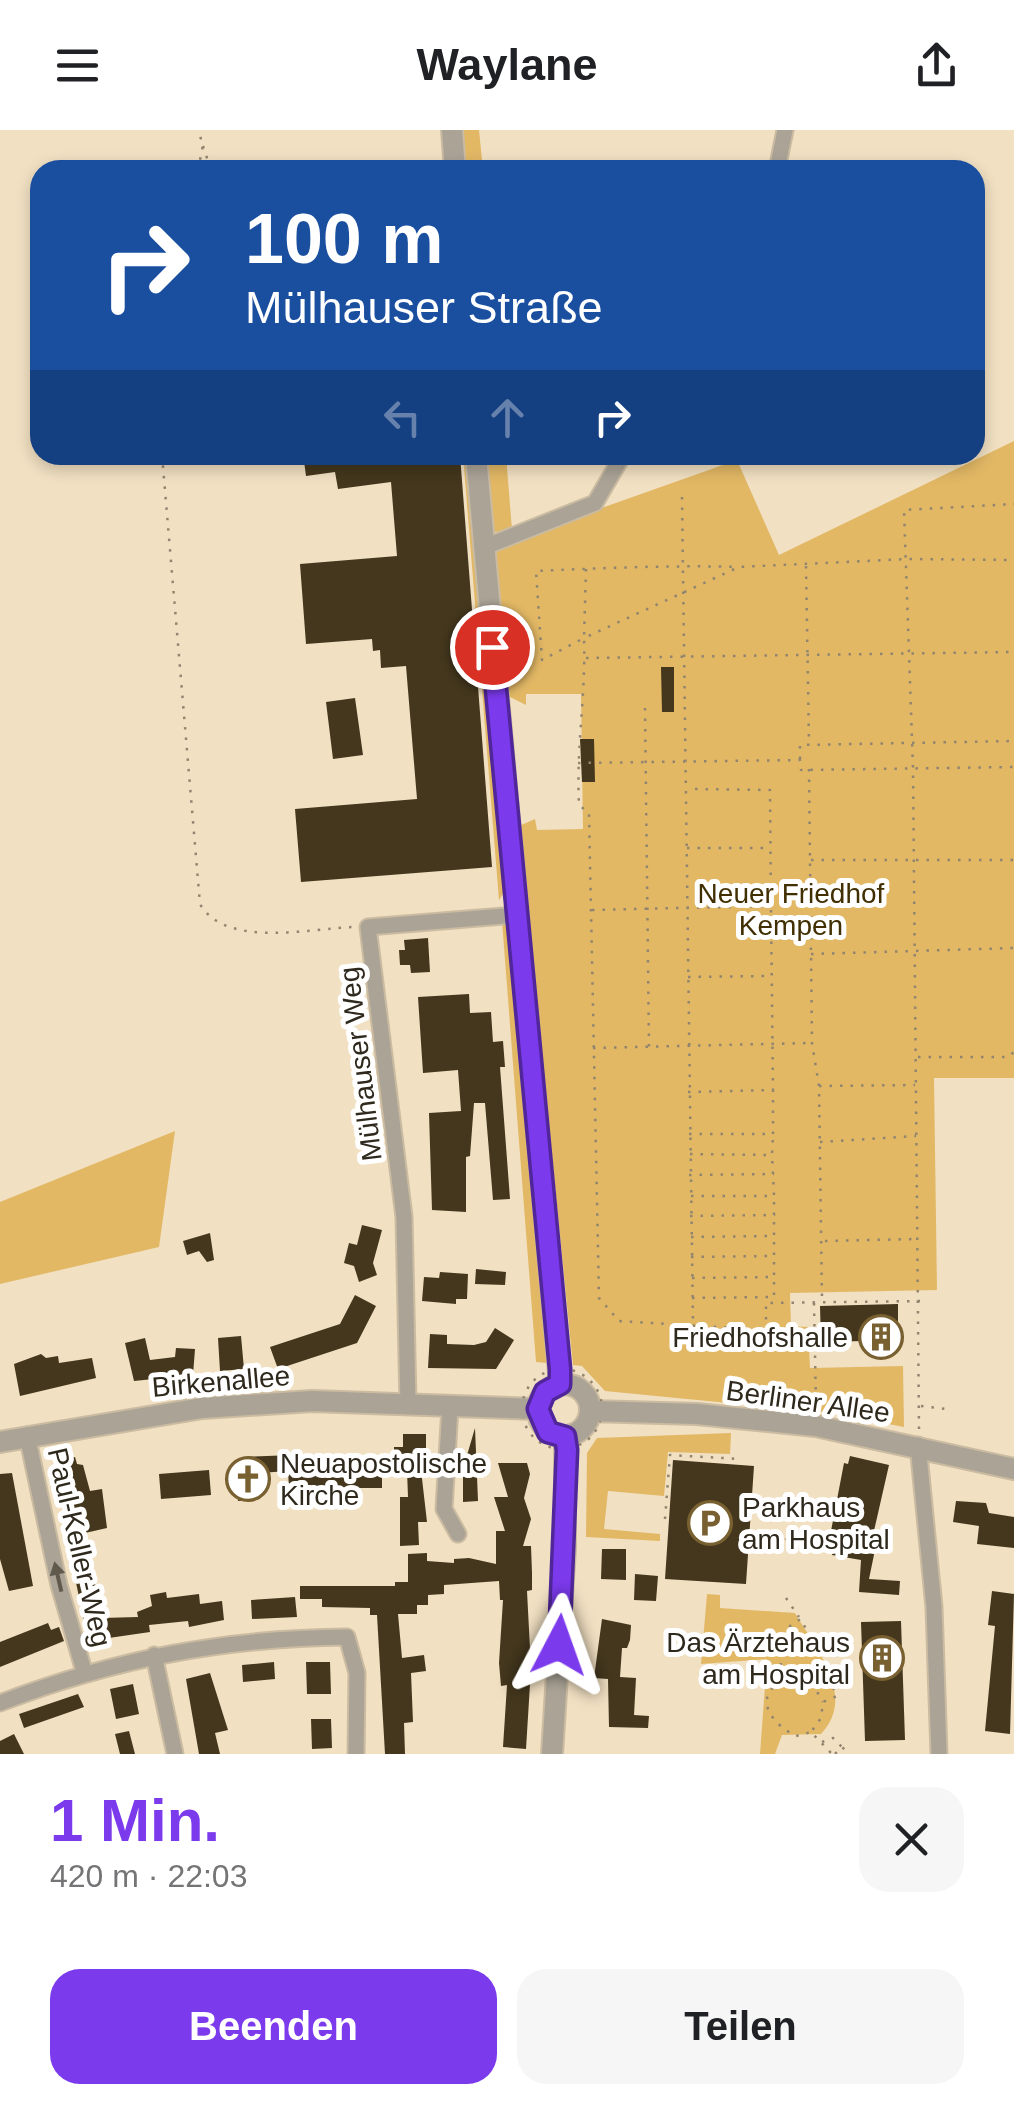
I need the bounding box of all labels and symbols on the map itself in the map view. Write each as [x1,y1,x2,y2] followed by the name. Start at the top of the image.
[450,605,535,690] pin
[698,878,885,941] park label: Neuer Friedhof Kempen
[333,965,388,1163] street label: Mülhauser Weg
[858,1314,904,1360] building icon: Friedhofshalle
[672,1322,848,1353] place label: Friedhofshalle
[151,1360,291,1403] street label: Birkenallee
[724,1375,892,1428] street label: Berliner Allee
[42,1445,117,1650] street label: Paul-Keller-Weg
[280,1448,487,1511] place label: Neuapostolische Kirche
[225,1456,271,1502] church icon: Neuapostolische Kirche
[742,1492,890,1555] place label: Parkhaus am Hospital
[687,1500,733,1546] parking icon: Parkhaus am Hospital
[50,1561,65,1592] one-way arrow
[507,1593,611,1697] position arrow
[666,1627,850,1690] place label: Das Ärztehaus am Hospital
[859,1635,905,1681] building icon: Das Ärztehaus am Hospital

